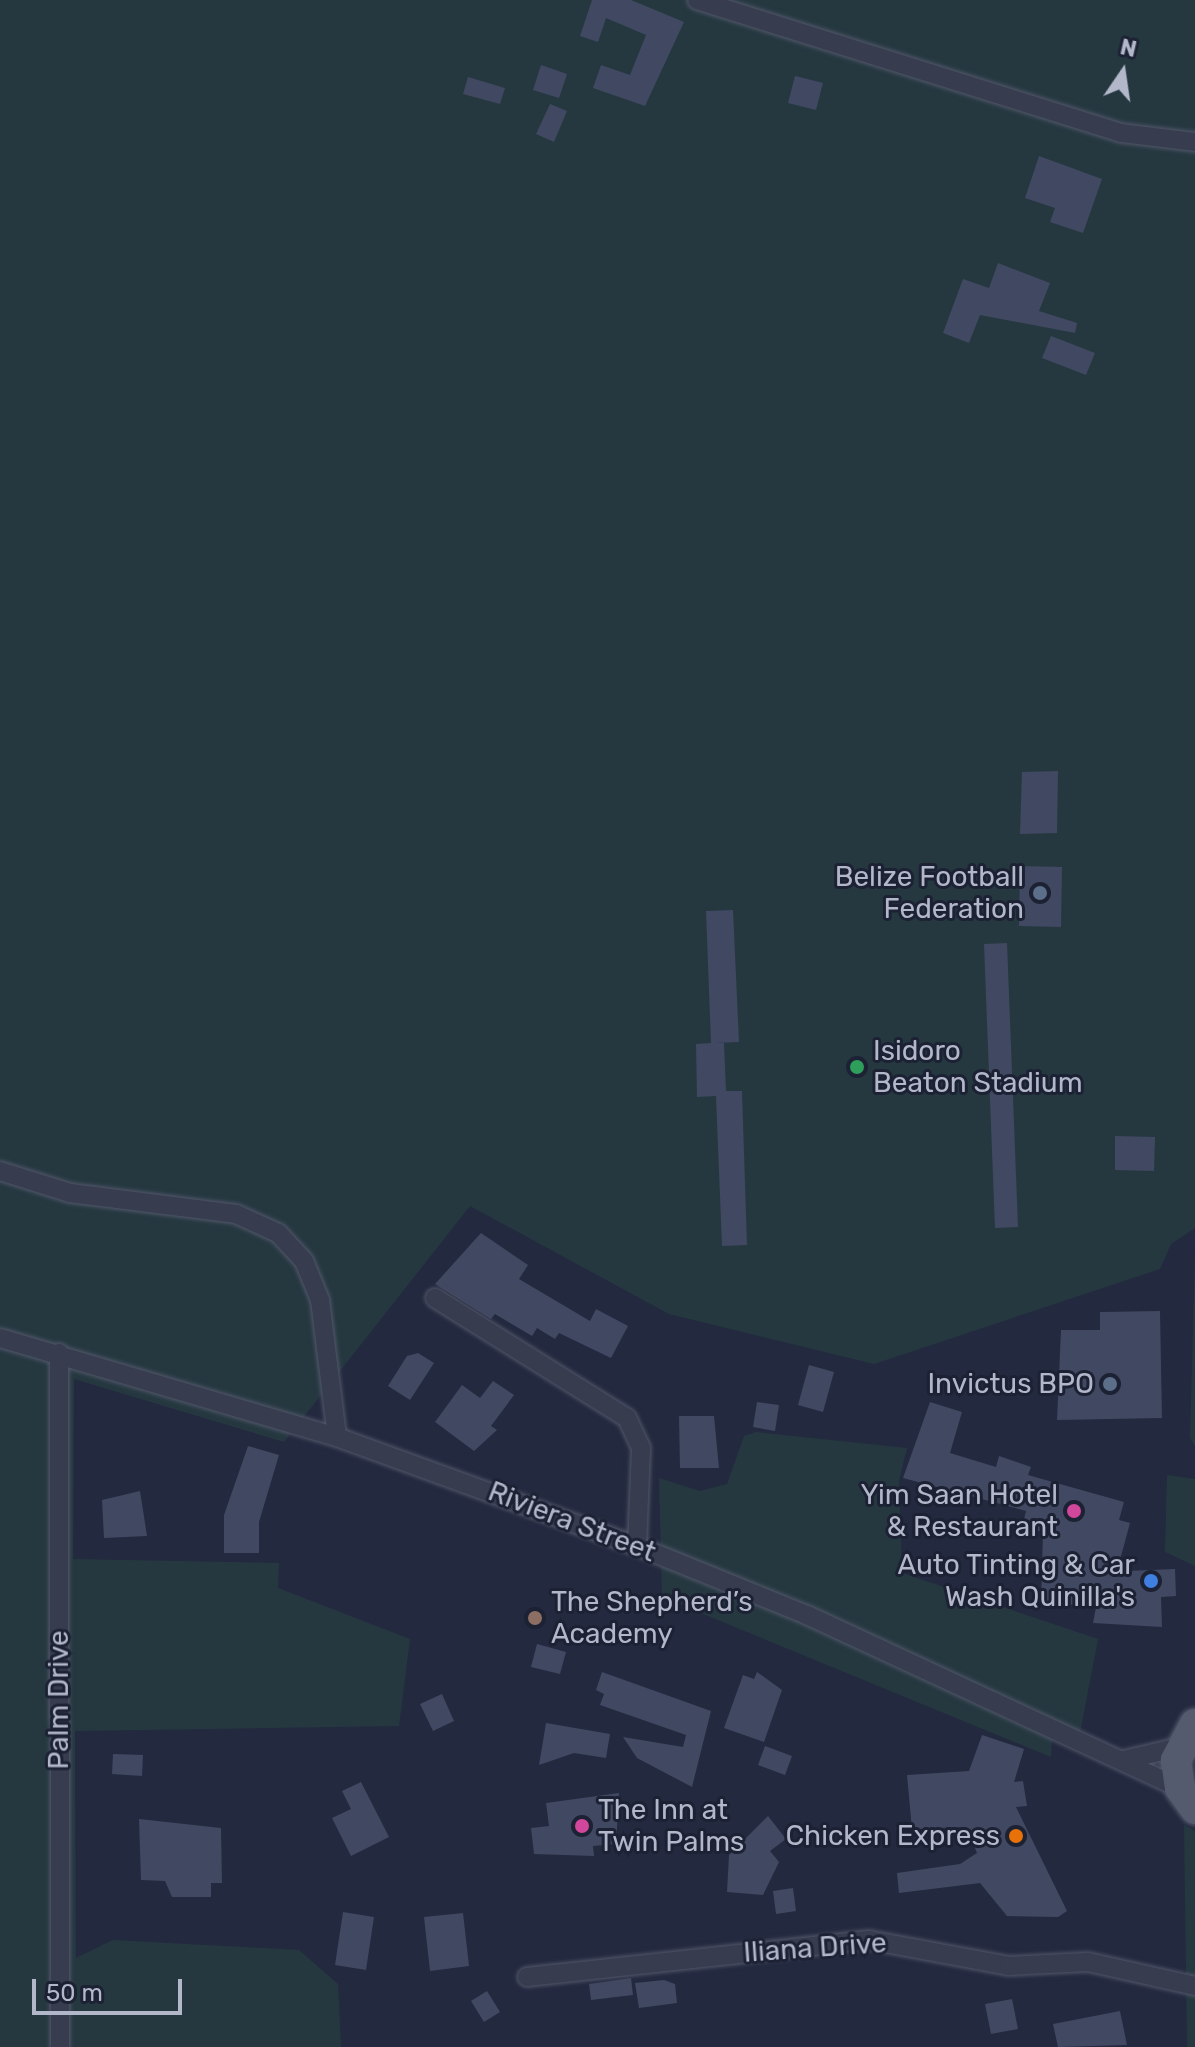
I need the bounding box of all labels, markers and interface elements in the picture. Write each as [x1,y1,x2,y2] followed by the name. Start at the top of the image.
[1083,32,1163,112] north arrow
[1118,33,1139,63] text: N
[835,860,1024,926] place label: Belize Football Federation
[1031,884,1049,902] marker: Belize Football Federation
[873,1034,1083,1100] place label: Isidoro Beaton Stadium
[848,1058,866,1076] marker: Isidoro Beaton Stadium
[927,1367,1094,1401] place label: Invictus BPO
[1101,1375,1119,1393] marker: Invictus BPO
[483,1475,661,1569] street label: Riviera Street
[860,1478,1058,1544] place label: Yim Saan Hotel & Restaurant
[1065,1502,1083,1520] marker: Yim Saan Hotel & Restaurant
[897,1548,1135,1614] place label: Auto Tinting & Car Wash Quinilla's
[1142,1572,1160,1590] marker: Auto Tinting & Car Wash Quinilla's
[551,1585,752,1651] place label: The Shepherd’s Academy
[526,1609,544,1627] marker: The Shepherd’s Academy
[42,1630,76,1770] street label: Palm Drive
[598,1793,744,1859] place label: The Inn at Twin Palms
[573,1817,591,1835] marker: The Inn at Twin Palms
[785,1819,1000,1853] place label: Chicken Express
[1007,1827,1025,1845] marker: Chicken Express
[742,1926,888,1970] street label: Iliana Drive
[36,1963,186,2013] scale bar
[46,1979,103,2007] text: 50 m

